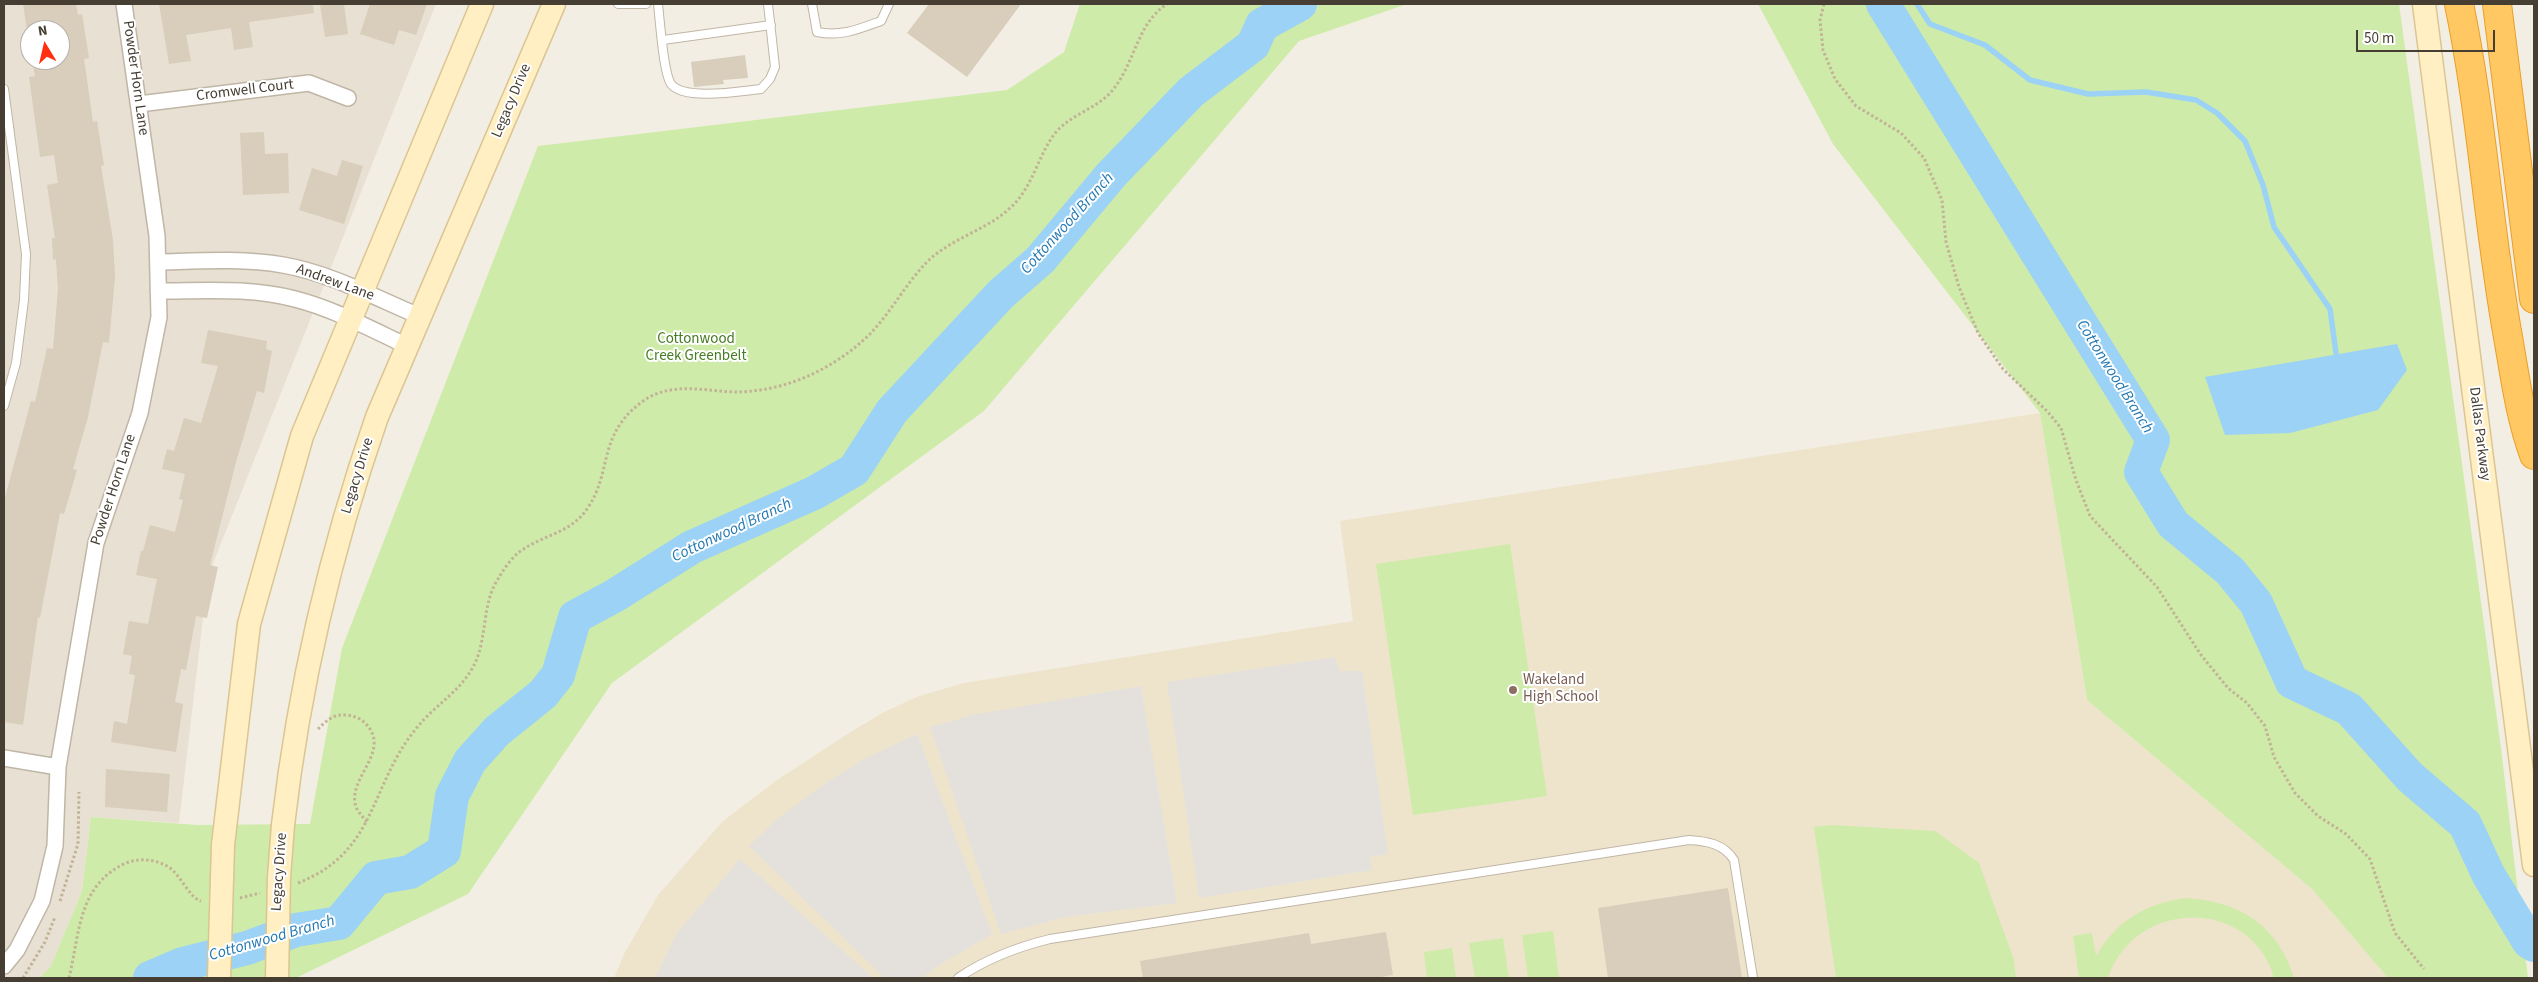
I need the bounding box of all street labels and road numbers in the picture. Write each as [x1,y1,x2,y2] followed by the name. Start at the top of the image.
[118,19,152,137] street label: Powder Horn Lane
[488,61,536,141] street label: Legacy Drive
[195,76,295,106] street label: Cromwell Court
[294,261,376,305] street label: Andrew Lane
[2464,386,2494,482] street label: Dallas Parkway
[88,432,140,548] street label: Powder Horn Lane
[338,436,378,516] street label: Legacy Drive
[268,832,292,912] street label: Legacy Drive

